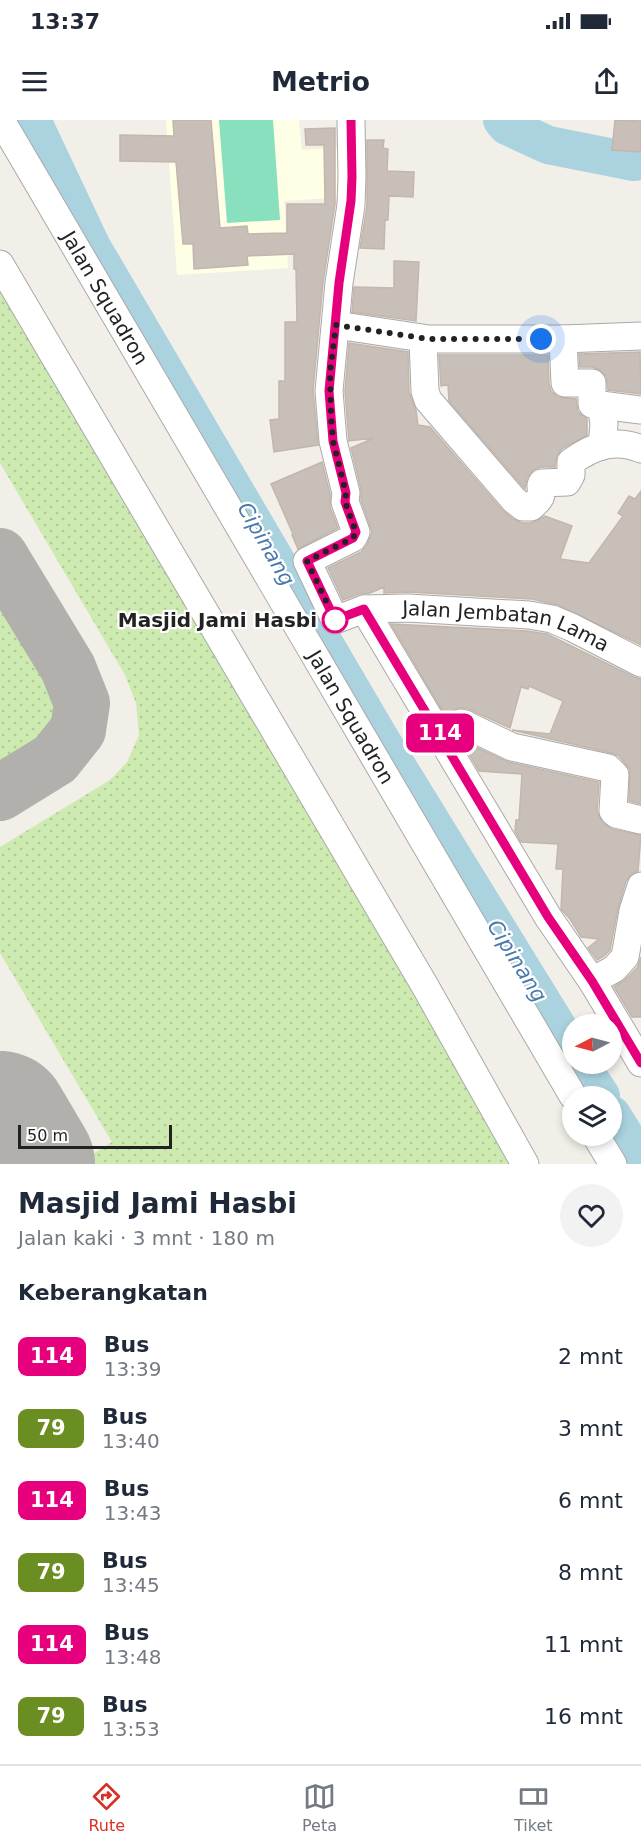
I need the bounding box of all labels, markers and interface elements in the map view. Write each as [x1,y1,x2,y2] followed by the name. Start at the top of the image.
[30,9,100,34] text: 13:37
[18,65,51,98] icon: menu
[590,65,623,98] icon: share
[271,66,370,97] text: Metrio
[56,225,154,369] street label: Jalan Squadron
[526,324,556,354] your location
[232,498,300,590] water label: Cipinang
[400,596,613,657] street label: Jalan Jembatan Lama
[322,607,348,633] marker: Masjid Jami Hasbi
[118,608,317,632] place label: Masjid Jami Hasbi
[301,644,399,788] street label: Jalan Squadron
[406,714,474,752] line badge: 114
[418,721,462,745] text: 114
[482,915,552,1007] water label: Cipinang
[562,1014,622,1074] north arrow
[562,1014,622,1146] map controls
[562,1086,622,1146] button: layers
[18,1122,172,1150] scale bar
[27,1126,68,1145] text: 50 m
[560,1184,623,1247] button: heart
[18,1187,297,1220] text: Masjid Jami Hasbi
[18,1226,275,1250] text: Jalan kaki · 3 mnt · 180 m
[18,1280,208,1305] text: Keberangkatan
[104,1332,149,1357] text: Bus
[30,1344,74,1368] text: 114
[558,1344,623,1369] text: 2 mnt
[104,1357,161,1381] text: 13:39
[102,1404,148,1429] text: Bus
[36,1416,66,1440] text: 79
[558,1416,623,1441] text: 3 mnt
[102,1429,160,1453] text: 13:40
[104,1476,149,1501] text: Bus
[30,1488,74,1512] text: 114
[558,1488,623,1513] text: 6 mnt
[104,1501,161,1525] text: 13:43
[102,1548,148,1573] text: Bus
[36,1560,66,1584] text: 79
[558,1560,623,1585] text: 8 mnt
[102,1573,160,1597] text: 13:45
[104,1620,149,1645] text: Bus
[30,1632,74,1656] text: 114
[544,1632,623,1657] text: 11 mnt
[104,1645,161,1669] text: 13:48
[102,1692,148,1717] text: Bus
[36,1704,66,1728] text: 79
[544,1704,623,1729] text: 16 mnt
[102,1717,160,1741] text: 13:53
[88,1780,125,1835] tab: Rute
[302,1780,337,1835] tab: Peta
[514,1780,553,1835] tab: Tiket

